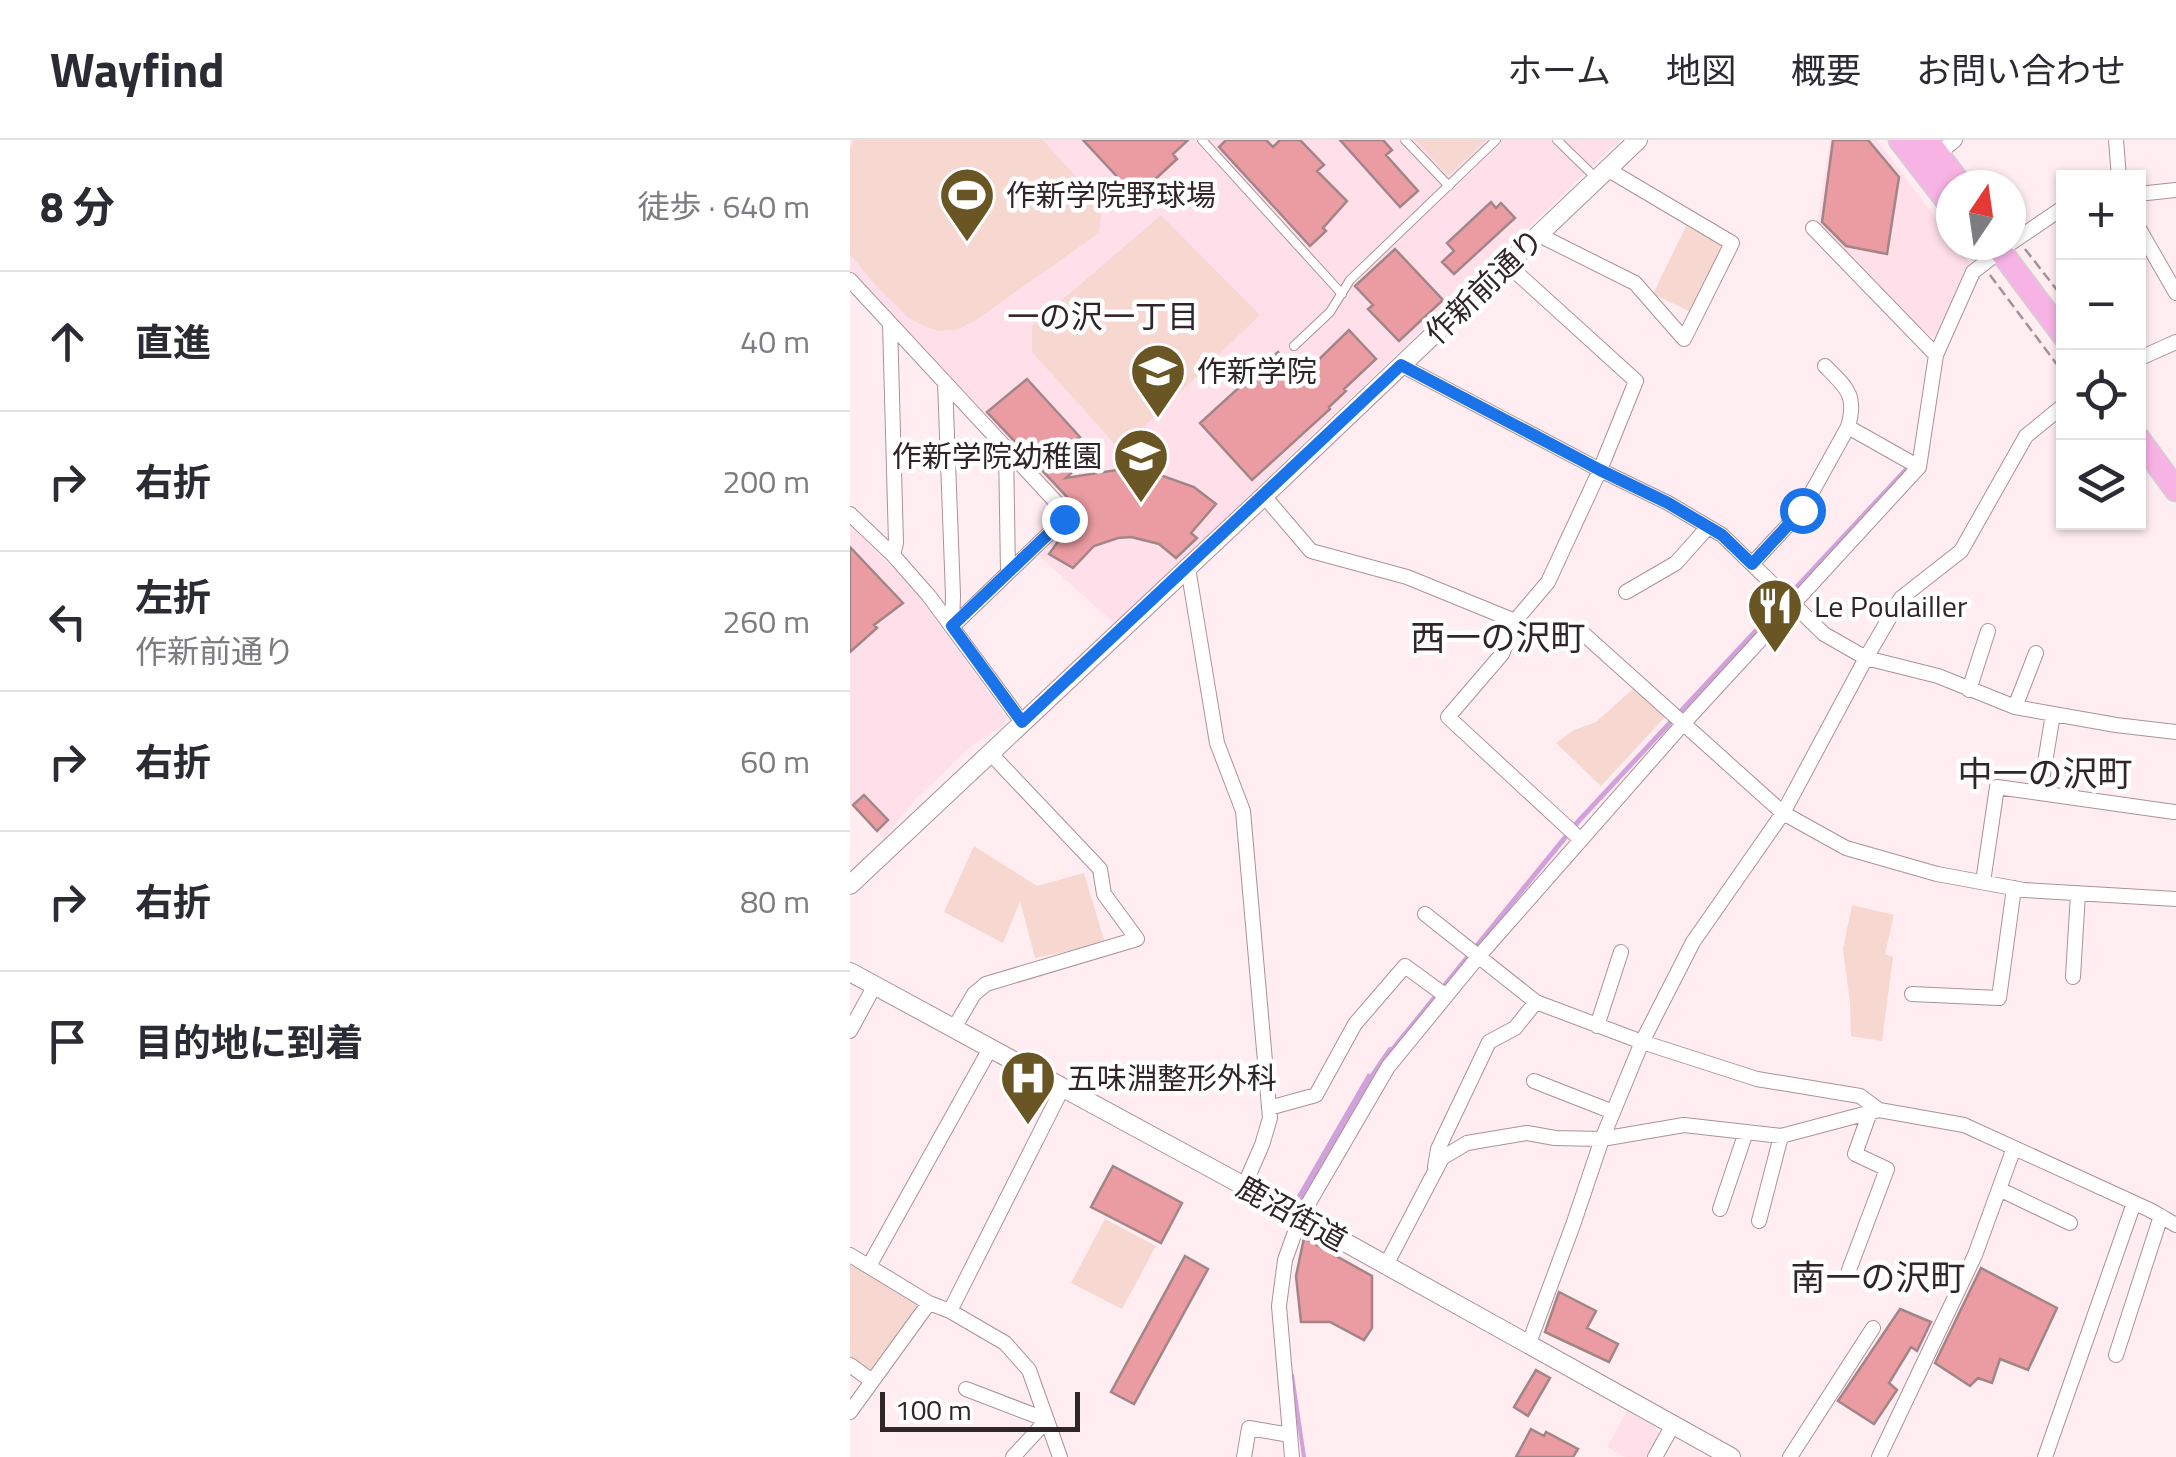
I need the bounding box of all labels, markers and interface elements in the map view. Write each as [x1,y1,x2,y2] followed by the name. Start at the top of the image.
[50,33,225,106] text: Wayfind
[1507,43,1611,97] text: ホーム
[1666,43,1736,97] text: 地図
[1791,43,1861,97] text: 概要
[1916,43,2126,97] text: お問い合わせ
[937,165,997,244] sports icon: 作新学院野球場
[1936,170,2026,260] north arrow
[2056,170,2146,530] map controls
[2056,170,2146,260] button: +
[1006,172,1216,218] place label: 作新学院野球場
[40,174,115,238] text: 8 分
[637,182,810,230] text: 徒歩 · 640 m
[1414,217,1554,355] street label: 作新前通り
[2056,260,2146,350] button: −
[1007,292,1199,340] district label: 一の沢一丁目
[135,313,211,371] text: 直進
[40,314,95,369] icon: ahead
[740,317,810,365] text: 40 m
[1128,341,1188,420] school or university icon: 作新学院
[1197,348,1317,394] place label: 作新学院
[2056,350,2146,440] button: locate
[1111,426,1171,505] school or university icon: 作新学院幼稚園
[892,433,1102,479] place label: 作新学院幼稚園
[2056,440,2146,530] button: layers
[135,453,211,511] text: 右折
[40,454,95,509] icon: right
[722,457,810,505] text: 200 m
[1780,488,1826,534] route start
[1042,497,1088,543] route end
[135,568,211,626] text: 左折
[1745,576,1805,655] restaurant icon: Le Poulailler
[1814,583,1967,629] place label: Le Poulailler
[40,594,95,649] icon: left
[722,597,810,645] text: 260 m
[1410,610,1586,664] district label: 西一の沢町
[135,627,295,675] text: 作新前通り
[135,733,211,791] text: 右折
[40,734,95,789] icon: right
[740,737,810,785] text: 60 m
[1957,746,2133,800] district label: 中一の沢町
[135,873,211,931] text: 右折
[40,874,95,929] icon: right
[740,877,810,925] text: 80 m
[135,1013,363,1071] text: 目的地に到着
[40,1014,95,1069] icon: arrive
[998,1048,1058,1127] hospital icon: 五味淵整形外科
[1067,1055,1277,1101] place label: 五味淵整形外科
[1228,1164,1356,1262] street label: 鹿沼街道
[1790,1250,1966,1304] district label: 南一の沢町
[880,1387,1080,1432] scale bar
[895,1388,972,1431] text: 100 m

